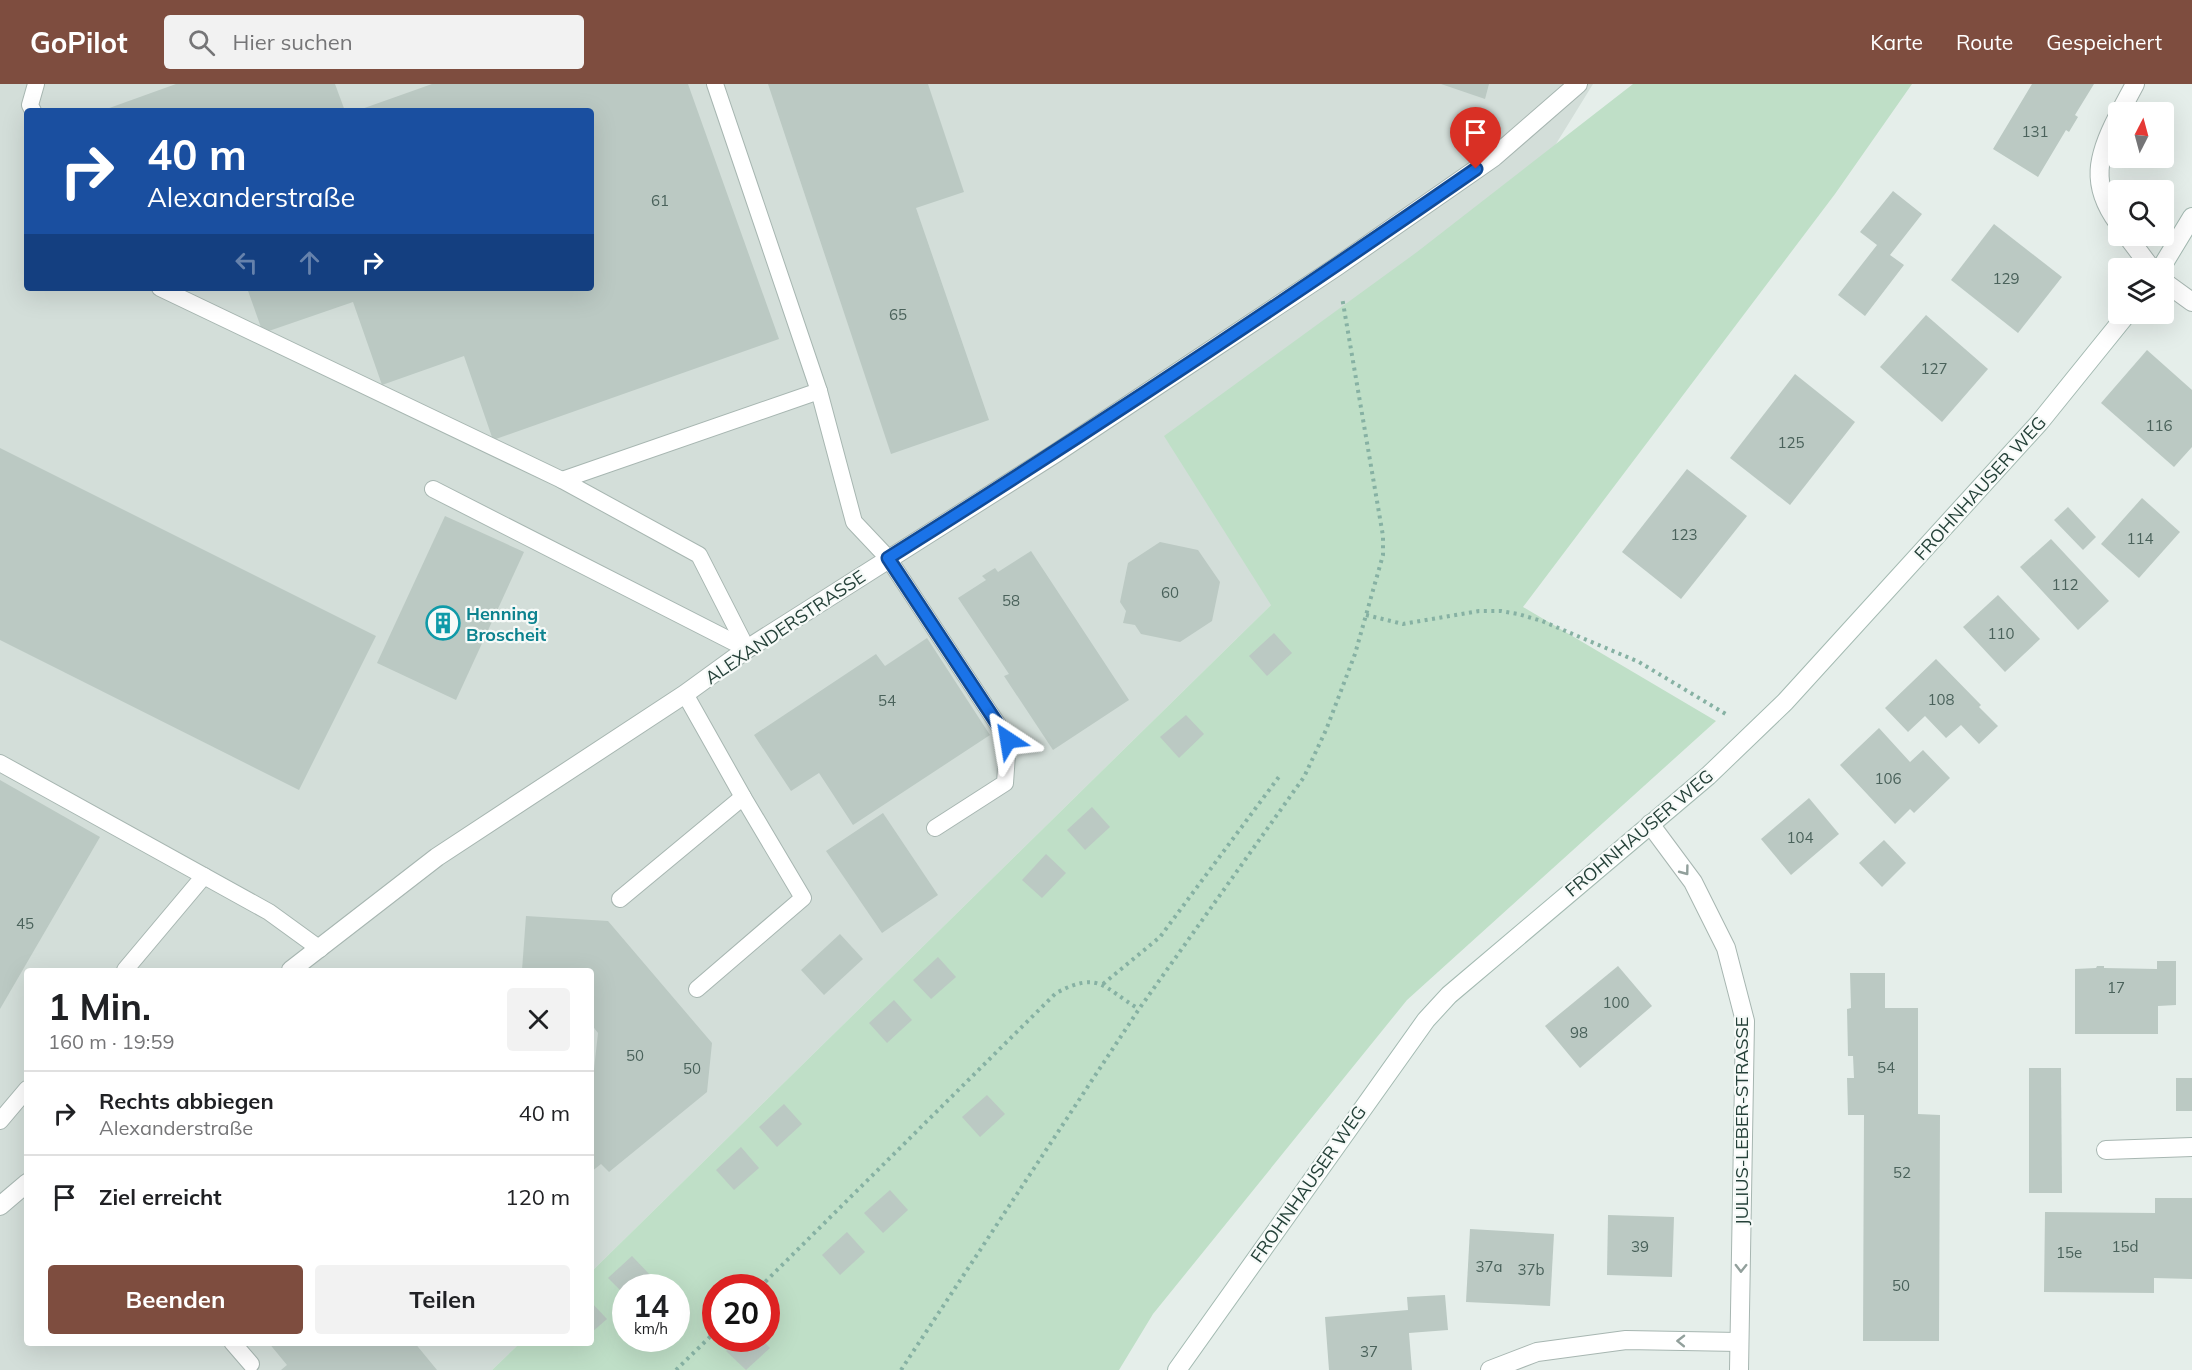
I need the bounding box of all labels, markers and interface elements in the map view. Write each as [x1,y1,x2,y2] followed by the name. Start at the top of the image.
[164,15,584,69] search box
[30,25,128,60] text: GoPilot
[185,26,218,59] icon: search
[233,28,353,56] text: Hier suchen
[1870,29,1923,55] text: Karte
[1956,29,2013,55] text: Route
[2046,29,2162,55] text: Gespeichert
[2108,102,2174,168] north arrow
[2108,102,2174,324] map controls
[1450,107,1501,169] pin
[1459,116,1492,149] icon: arrive
[2021,122,2049,141] house number: 131
[147,128,247,181] text: 40 m
[48,132,126,210] icon: right
[147,180,355,214] text: Alexanderstraße
[2108,180,2174,246] button: search
[651,191,669,210] house number: 61
[230,246,263,279] icon: left
[293,246,326,279] icon: ahead
[356,246,389,279] icon: right
[2108,258,2174,324] button: layers
[1992,269,2020,288] house number: 129
[889,305,907,324] house number: 65
[1920,359,1948,378] house number: 127
[1909,411,2051,565] street label: FROHNHAUSER WEG
[2145,416,2173,435] house number: 116
[1777,433,1805,452] house number: 125
[1670,525,1698,544] house number: 123
[2126,529,2154,548] house number: 114
[701,565,869,689] street label: ALEXANDERSTRASSE
[2051,575,2079,594] house number: 112
[1161,583,1179,602] house number: 60
[1002,591,1020,610] house number: 58
[466,602,547,646] place label: Henning Broscheit
[425,605,461,641] building icon: Henning Broscheit
[1987,624,2015,643] house number: 110
[1927,690,1955,709] house number: 108
[878,691,896,710] house number: 54
[976,708,1040,772] position arrow
[1560,764,1718,902] street label: FROHNHAUSER WEG
[1874,769,1902,788] house number: 106
[1786,828,1814,847] house number: 104
[1678,864,1689,875] one-way arrow
[16,914,34,933] house number: 45
[2107,978,2125,997] house number: 17
[48,984,151,1029] text: 1 Min.
[507,988,570,1051] button: close
[1602,993,1630,1012] house number: 100
[1730,1017,1753,1225] street label: JULIUS-LEBER-STRASSE
[1570,1023,1588,1042] house number: 98
[48,1029,174,1054] text: 160 m · 19:59
[626,1046,644,1065] house number: 50
[1877,1058,1895,1077] house number: 54
[683,1059,701,1078] house number: 50
[99,1087,274,1115] text: Rechts abbiegen
[48,1097,81,1130] icon: right
[519,1099,570,1127] text: 40 m
[1245,1101,1371,1267] street label: FROHNHAUSER WEG
[99,1115,253,1140] text: Alexanderstraße
[1893,1163,1911,1182] house number: 52
[48,1181,81,1214] icon: arrive
[99,1183,222,1211] text: Ziel erreicht
[505,1183,570,1211] text: 120 m
[1631,1237,1649,1256] house number: 39
[2111,1237,2139,1256] house number: 15d
[2056,1243,2082,1262] house number: 15e
[1475,1257,1503,1276] house number: 37a
[1517,1260,1545,1279] house number: 37b
[1734,1264,1747,1273] one-way arrow
[48,1265,303,1334] button: Beenden
[315,1265,570,1334] button: Teilen
[702,1274,780,1352] speed limit sign: 20
[1892,1276,1910,1295] house number: 50
[633,1287,669,1325] text: 14
[634,1319,668,1338] text: km/h
[1676,1335,1685,1347] one-way arrow
[1360,1342,1378,1361] house number: 37

